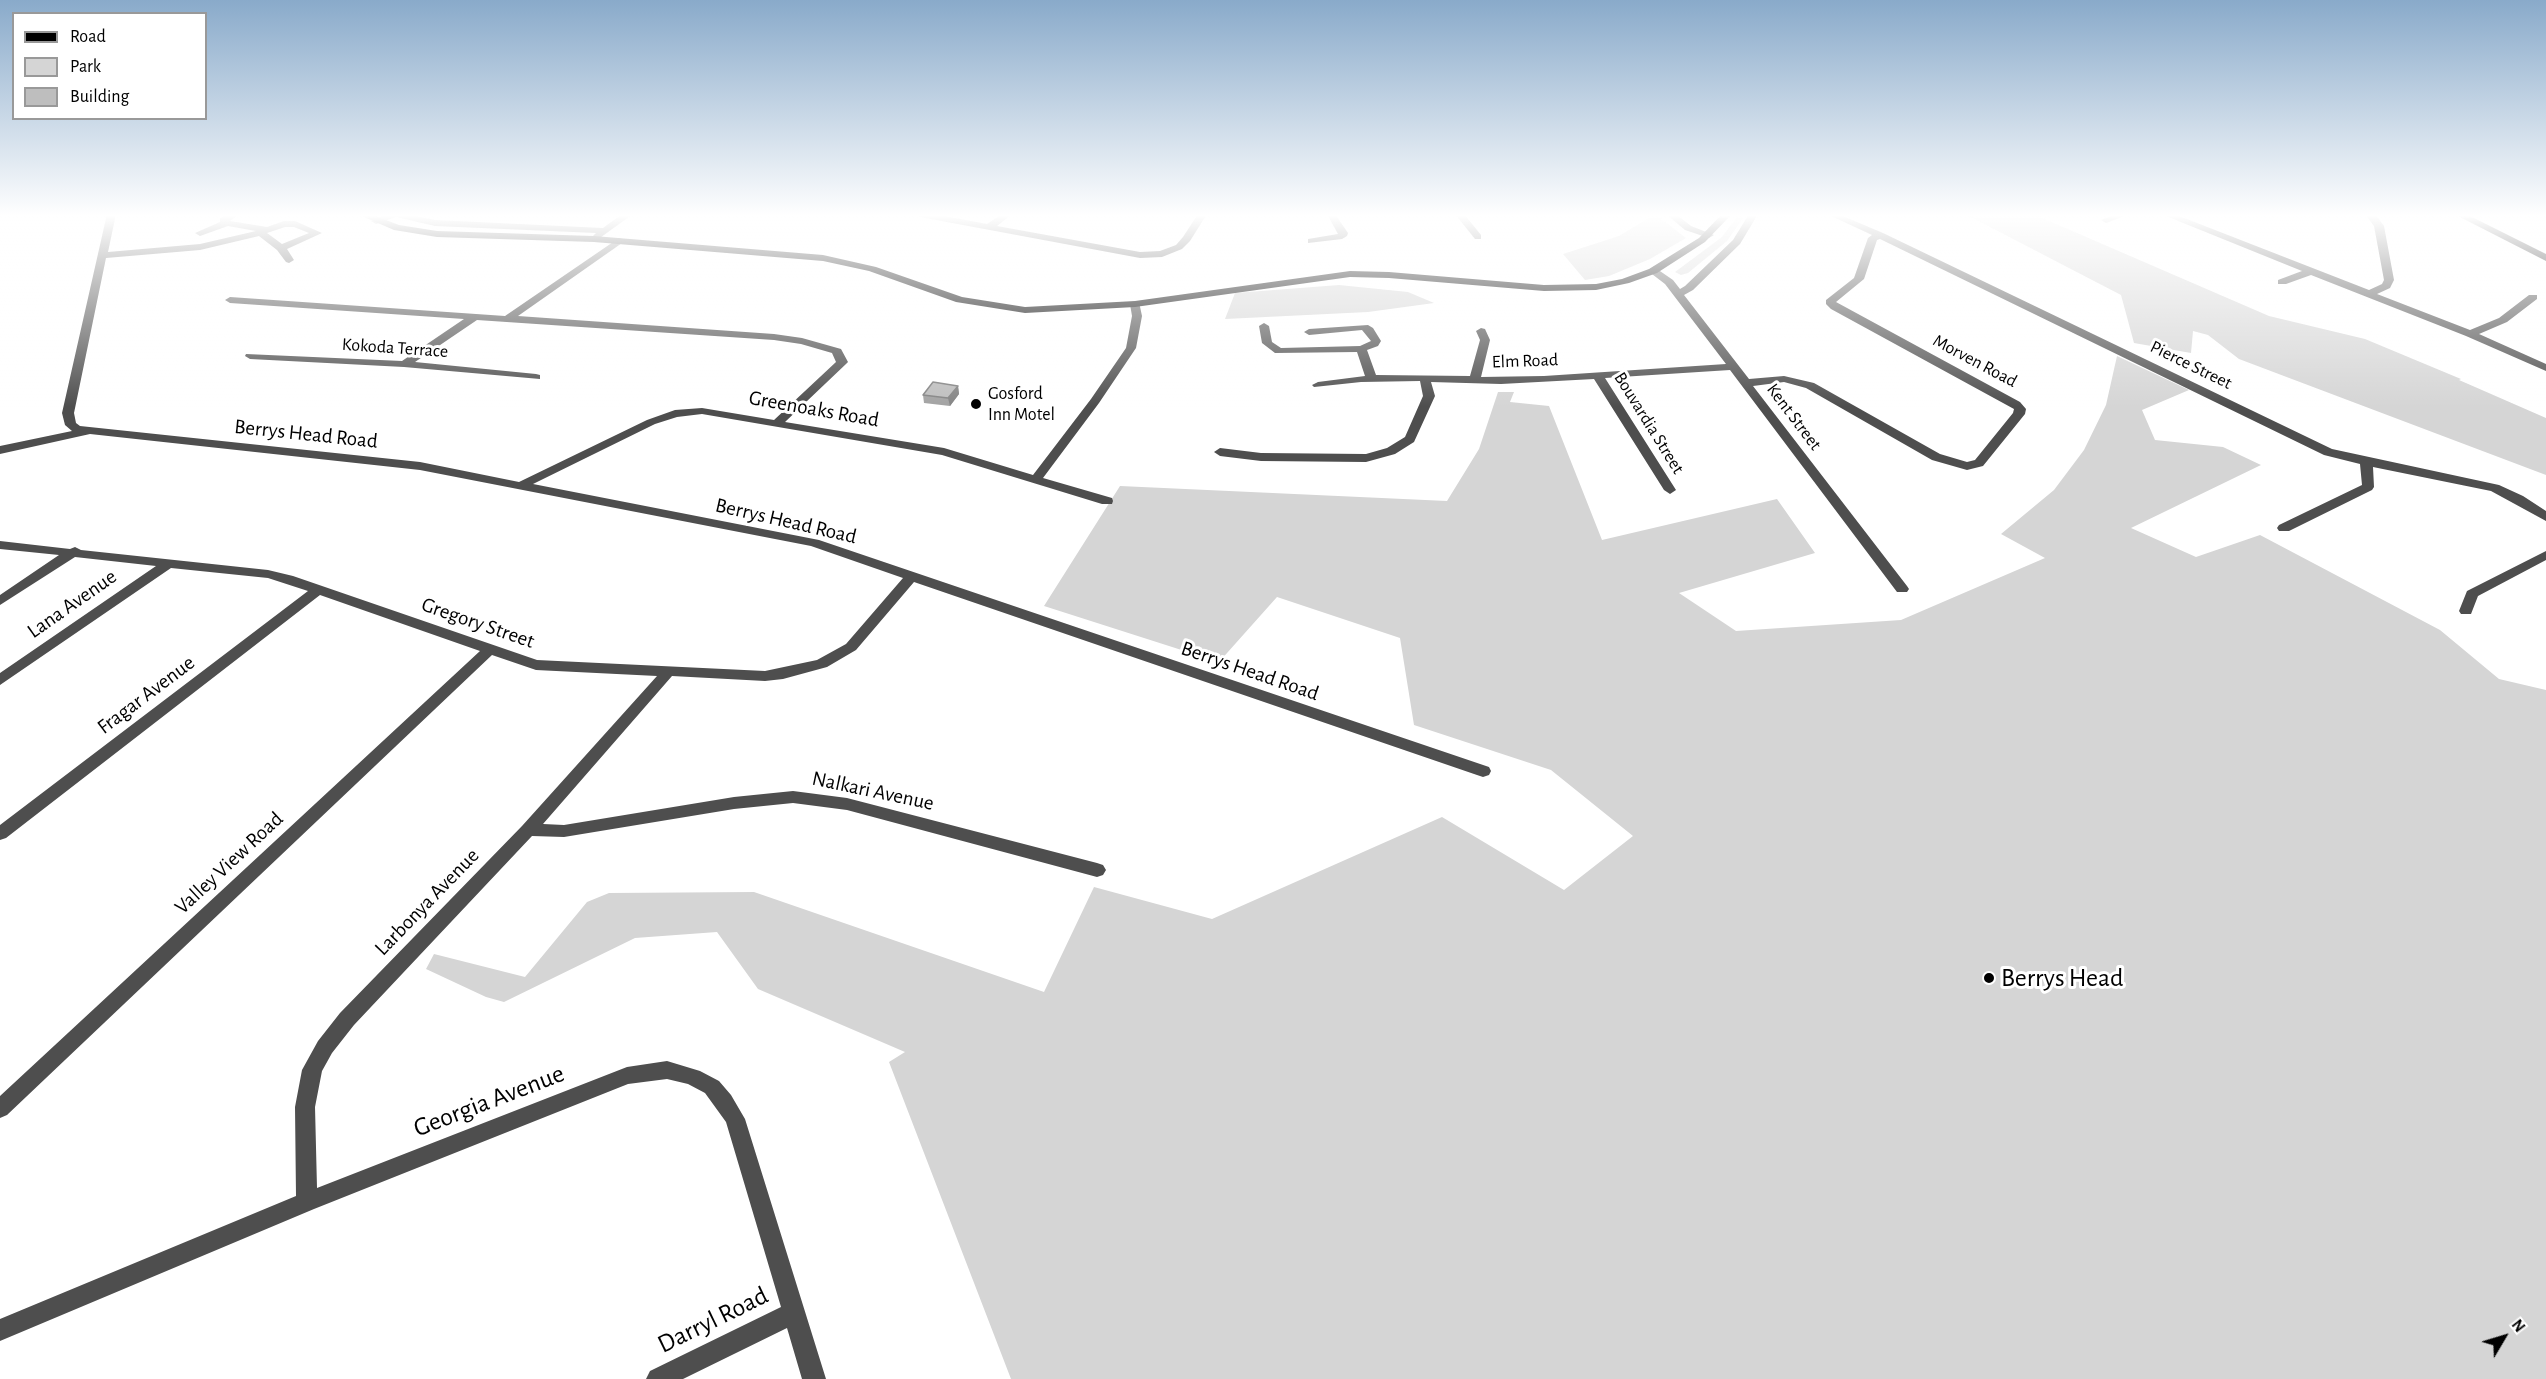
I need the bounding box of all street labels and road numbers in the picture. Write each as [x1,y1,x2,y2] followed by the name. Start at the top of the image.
[1929,330,2021,392] street label: Morven Road
[341,334,449,362] street label: Kokoda Terrace
[2147,336,2235,394] street label: Pierce Street
[1492,349,1558,373] street label: Elm Road
[1609,368,1689,478] street label: Bouvardia Street
[1762,379,1826,455] street label: Kent Street
[747,385,881,433] street label: Greenoaks Road
[233,414,379,454] street label: Berrys Head Road
[713,493,859,549] street label: Berrys Head Road
[22,564,122,644] street label: Lana Avenue
[418,592,538,654] street label: Gregory Street
[1178,636,1322,706] street label: Berrys Head Road
[92,650,200,740] street label: Fragar Avenue
[810,766,936,816] street label: Nalkari Avenue
[170,806,288,920] street label: Valley View Road
[370,843,484,961] street label: Larbonya Avenue
[409,1058,569,1144] street label: Georgia Avenue
[653,1280,773,1360] street label: Darryl Road

